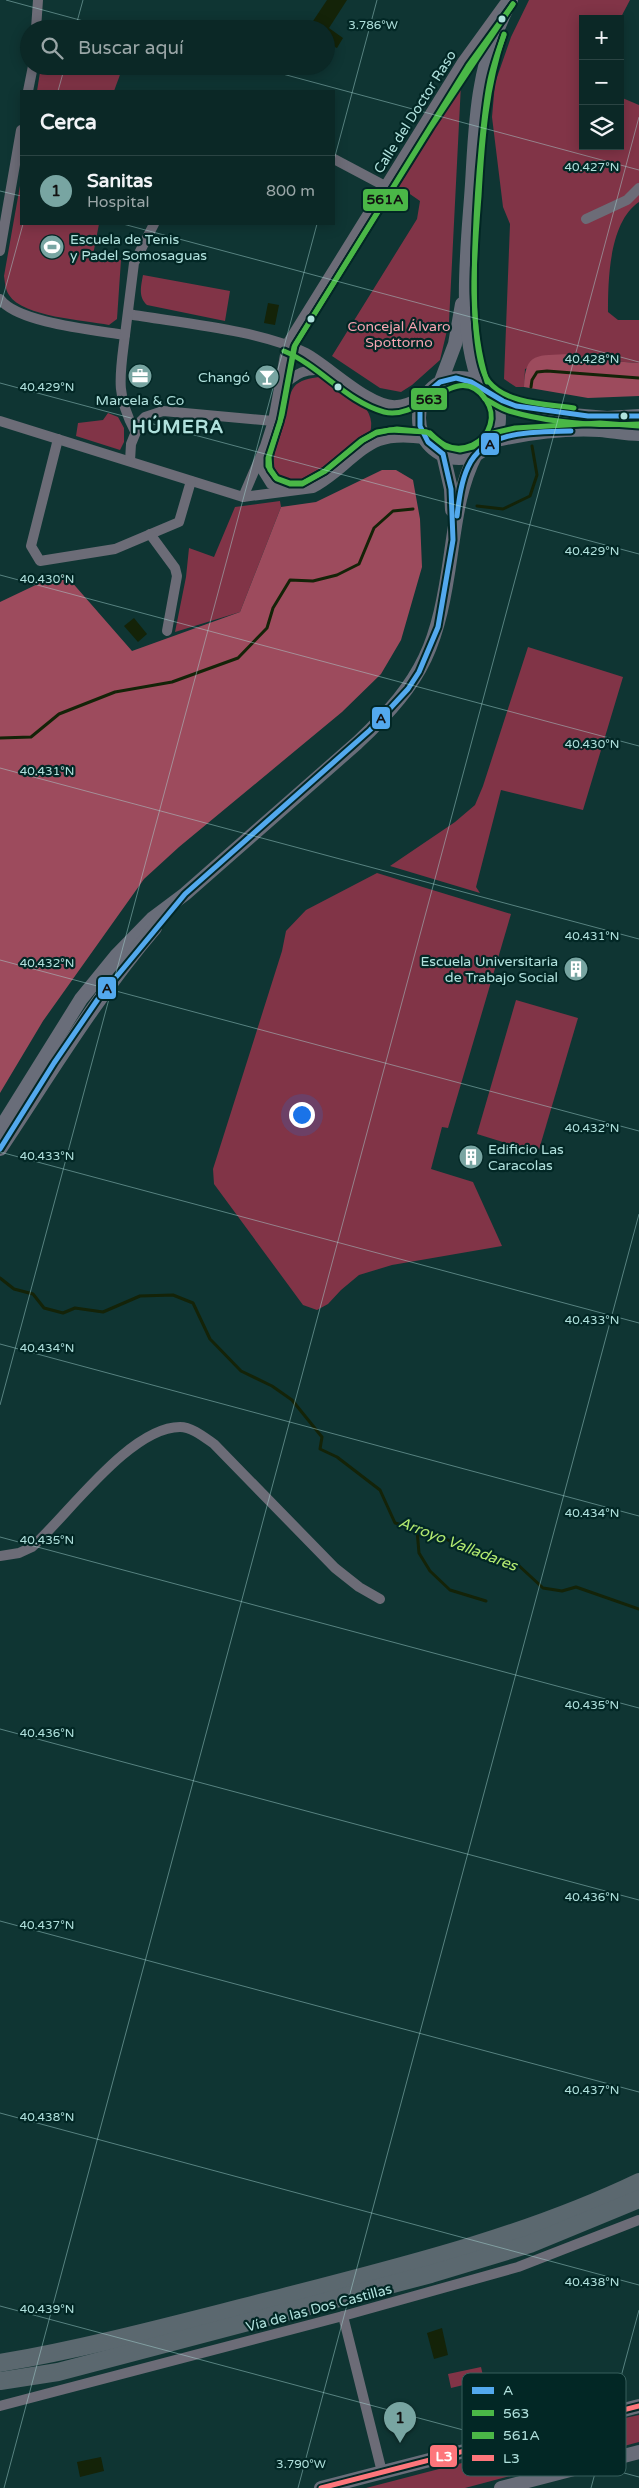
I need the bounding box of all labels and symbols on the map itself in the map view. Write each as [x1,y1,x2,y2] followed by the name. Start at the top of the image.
[497,14,507,24] unlabelled marker
[348,18,398,32] text: 3.786°W
[370,47,460,177] street label: Calle del Doctor Raso
[565,160,619,174] text: 40.427°N
[362,188,409,212] line badge: 561A
[367,191,404,208] text: 561A
[70,231,207,264] place label: Escuela de Tenis y Padel Somosaguas
[39,234,65,260] sports icon: Escuela de Tenis y Padel Somosaguas
[306,314,316,324] unlabelled marker
[347,318,451,351] park label: Concejal Álvaro Spottorno
[565,352,619,366] text: 40.428°N
[127,363,153,389] office icon: Marcela & Co
[254,364,280,390] bar icon: Changó
[198,369,250,386] place label: Changó
[20,380,74,394] text: 40.429°N
[333,382,343,392] unlabelled marker
[410,387,448,411] line badge: 563
[416,391,442,408] text: 563
[96,392,184,409] place label: Marcela & Co
[619,411,629,421] unlabelled marker
[132,415,224,438] district label: HÚMERA
[480,432,500,456] line badge: A
[485,436,496,453] text: A
[565,544,619,558] text: 40.429°N
[20,572,74,586] text: 40.430°N
[371,706,391,730] line badge: A
[376,710,387,727] text: A
[565,737,619,751] text: 40.430°N
[20,764,74,778] text: 40.431°N
[565,929,619,943] text: 40.431°N
[420,953,558,986] place label: Escuela Universitaria de Trabajo Social
[20,956,74,970] text: 40.432°N
[563,956,589,982] building icon: Escuela Universitaria de Trabajo Social
[97,976,117,1000] line badge: A
[102,980,113,997] text: A
[289,1102,315,1128] your location
[565,1121,619,1135] text: 40.432°N
[488,1141,564,1174] place label: Edificio Las Caracolas
[458,1144,484,1170] building icon: Edificio Las Caracolas
[20,1149,74,1163] text: 40.433°N
[565,1313,619,1327] text: 40.433°N
[20,1341,74,1355] text: 40.434°N
[565,1506,619,1520] text: 40.434°N
[396,1513,521,1576] water label: Arroyo Valladares
[20,1533,74,1547] text: 40.435°N
[565,1698,619,1712] text: 40.435°N
[20,1726,74,1740] text: 40.436°N
[565,1890,619,1904] text: 40.436°N
[20,1918,74,1932] text: 40.437°N
[565,2083,619,2097] text: 40.437°N
[20,2110,74,2124] text: 40.438°N
[565,2275,619,2289] text: 40.438°N
[244,2280,394,2336] street label: Vía de las Dos Castillas
[20,2302,74,2316] text: 40.439°N
[462,2373,626,2476] legend
[503,2382,513,2399] text: A
[384,2402,416,2443] pin: 1
[503,2405,529,2422] text: 563
[503,2427,540,2444] text: 561A
[429,2444,458,2468] line badge: L3
[436,2448,453,2465] text: L3
[503,2450,520,2467] text: L3
[276,2457,326,2471] text: 3.790°W

